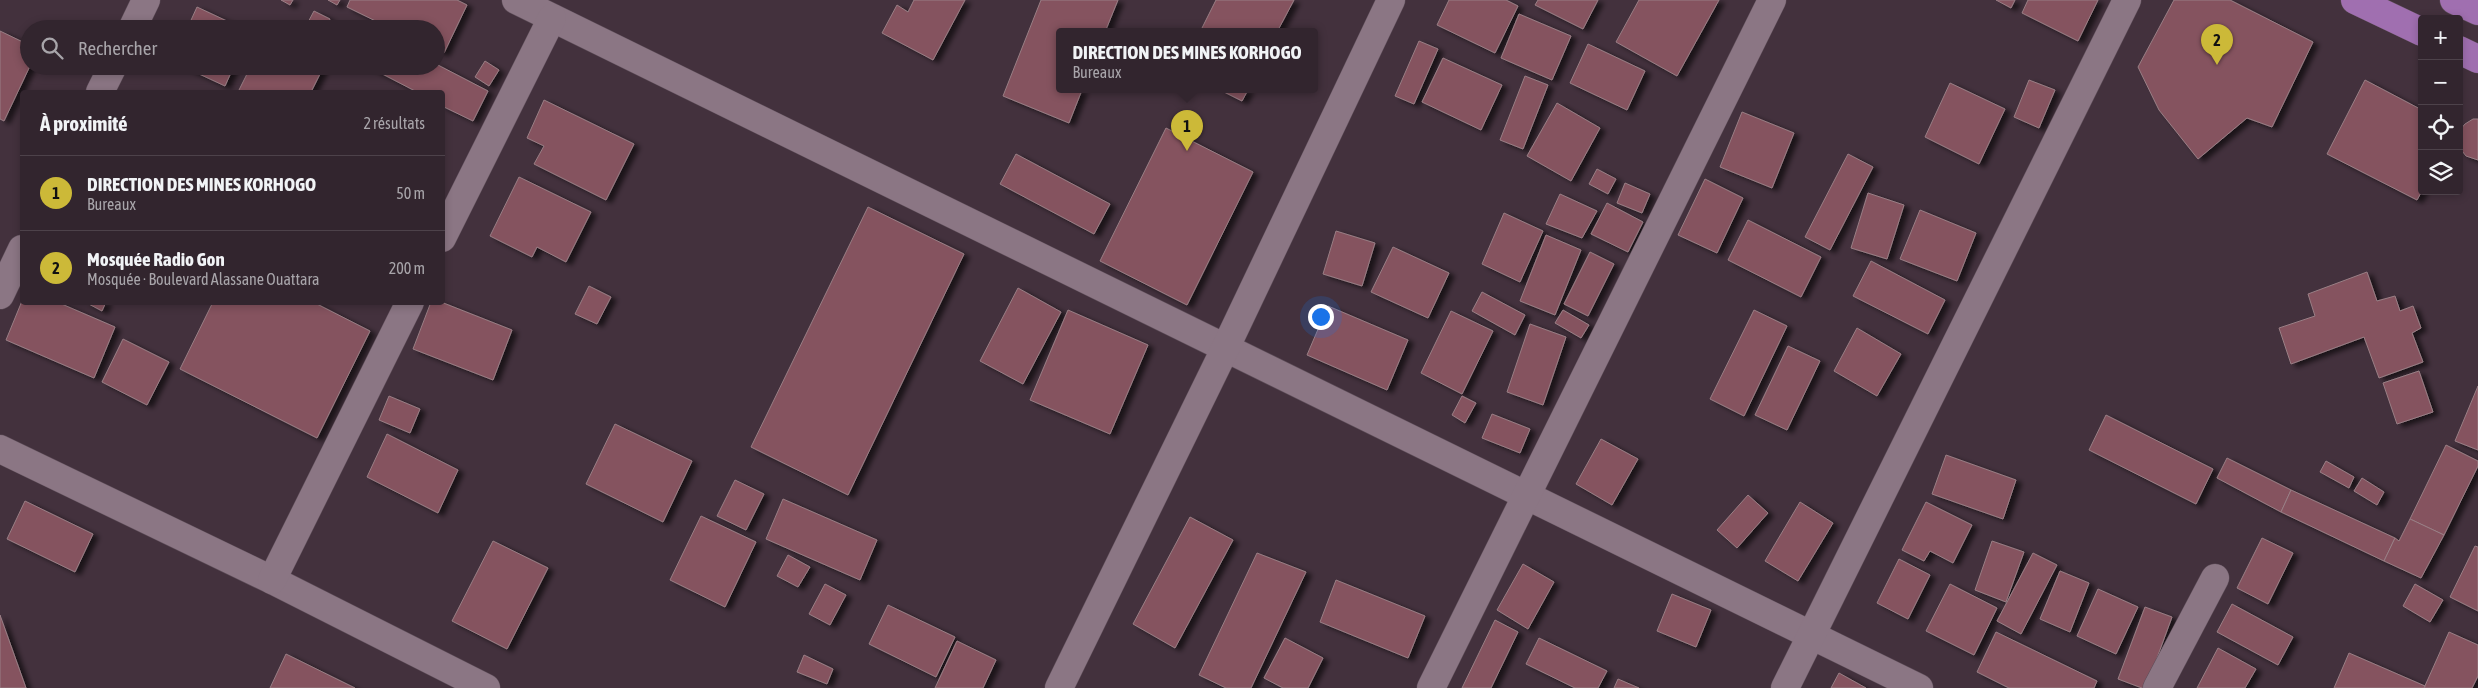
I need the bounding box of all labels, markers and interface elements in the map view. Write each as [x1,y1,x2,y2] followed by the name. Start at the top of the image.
[2418,15,2463,195] map controls
[2418,15,2463,60] button: +
[20,20,445,75] search box
[2201,24,2233,65] pin: 2
[1056,28,1318,93] popup
[38,34,66,62] icon: search
[78,37,157,59] text: Rechercher
[1072,41,1302,63] text: DIRECTION DES MINES KORHOGO
[2418,60,2463,105] button: −
[1072,63,1121,81] text: Bureaux
[2418,105,2463,150] button: locate
[1171,110,1203,151] pin: 1
[40,111,128,135] text: À proximité
[363,114,425,132] text: 2 résultats
[2418,150,2463,195] button: layers
[87,173,316,195] text: DIRECTION DES MINES KORHOGO
[52,184,60,202] text: 1
[396,184,425,202] text: 50 m
[87,195,136,213] text: Bureaux
[87,248,225,270] text: Mosquée Radio Gon
[52,259,60,277] text: 2
[389,259,425,277] text: 200 m
[87,270,319,288] text: Mosquée · Boulevard Alassane Ouattara
[1308,304,1334,330] your location

